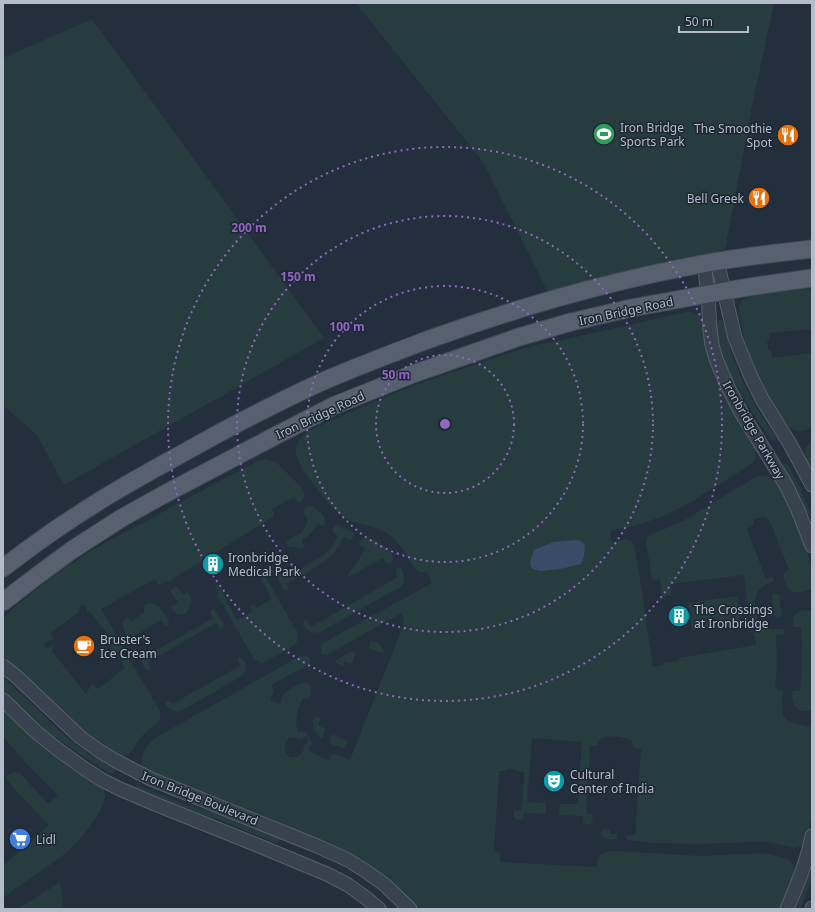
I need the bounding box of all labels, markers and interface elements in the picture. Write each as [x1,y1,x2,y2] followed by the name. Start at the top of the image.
[679,8,748,34] scale bar
[685,13,713,30] text: 50 m
[620,119,685,150] place label: Iron Bridge Sports Park
[694,120,773,151] place label: The Smoothie Spot
[591,121,617,147] sports icon: Iron Bridge Sports Park
[775,122,801,148] restaurant icon: The Smoothie Spot
[746,185,772,211] restaurant icon: Bell Greek
[687,190,745,207] place label: Bell Greek
[231,219,267,236] text: 200 m
[280,268,316,285] text: 150 m
[577,293,675,329] street label: Iron Bridge Road
[329,318,365,335] text: 100 m
[382,366,410,383] text: 50 m
[719,378,790,483] street label: Ironbridge Parkway
[273,387,367,443] street label: Iron Bridge Road
[438,417,452,431] centre of rings
[228,549,301,580] place label: Ironbridge Medical Park
[200,551,226,577] building icon: Ironbridge Medical Park
[694,601,773,632] place label: The Crossings at Ironbridge
[666,603,692,629] building icon: The Crossings at Ironbridge
[100,631,157,662] place label: Bruster's Ice Cream
[71,633,97,659] cafe icon: Bruster's Ice Cream
[570,766,654,797] place label: Cultural Center of India
[139,767,261,829] street label: Iron Bridge Boulevard
[541,768,567,794] theatre icon: Cultural Center of India
[7,826,33,852] supermarket icon: Lidl
[36,831,56,848] place label: Lidl

